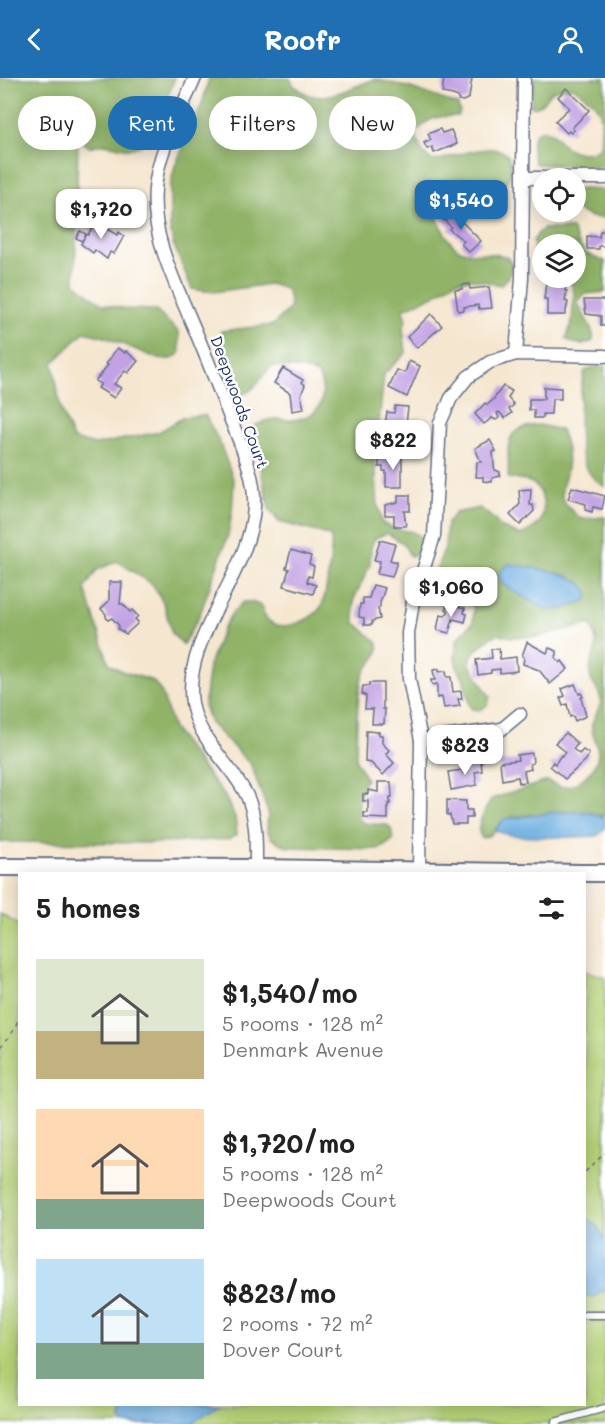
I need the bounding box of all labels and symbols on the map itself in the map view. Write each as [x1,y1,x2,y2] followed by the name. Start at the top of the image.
[412,180,510,231] pin: $1,540
[52,189,150,240] pin: $1,720
[206,333,274,471] street label: Deepwoods Court
[357,420,429,471] pin: $822
[402,567,500,618] pin: $1,060
[429,725,501,776] pin: $823

